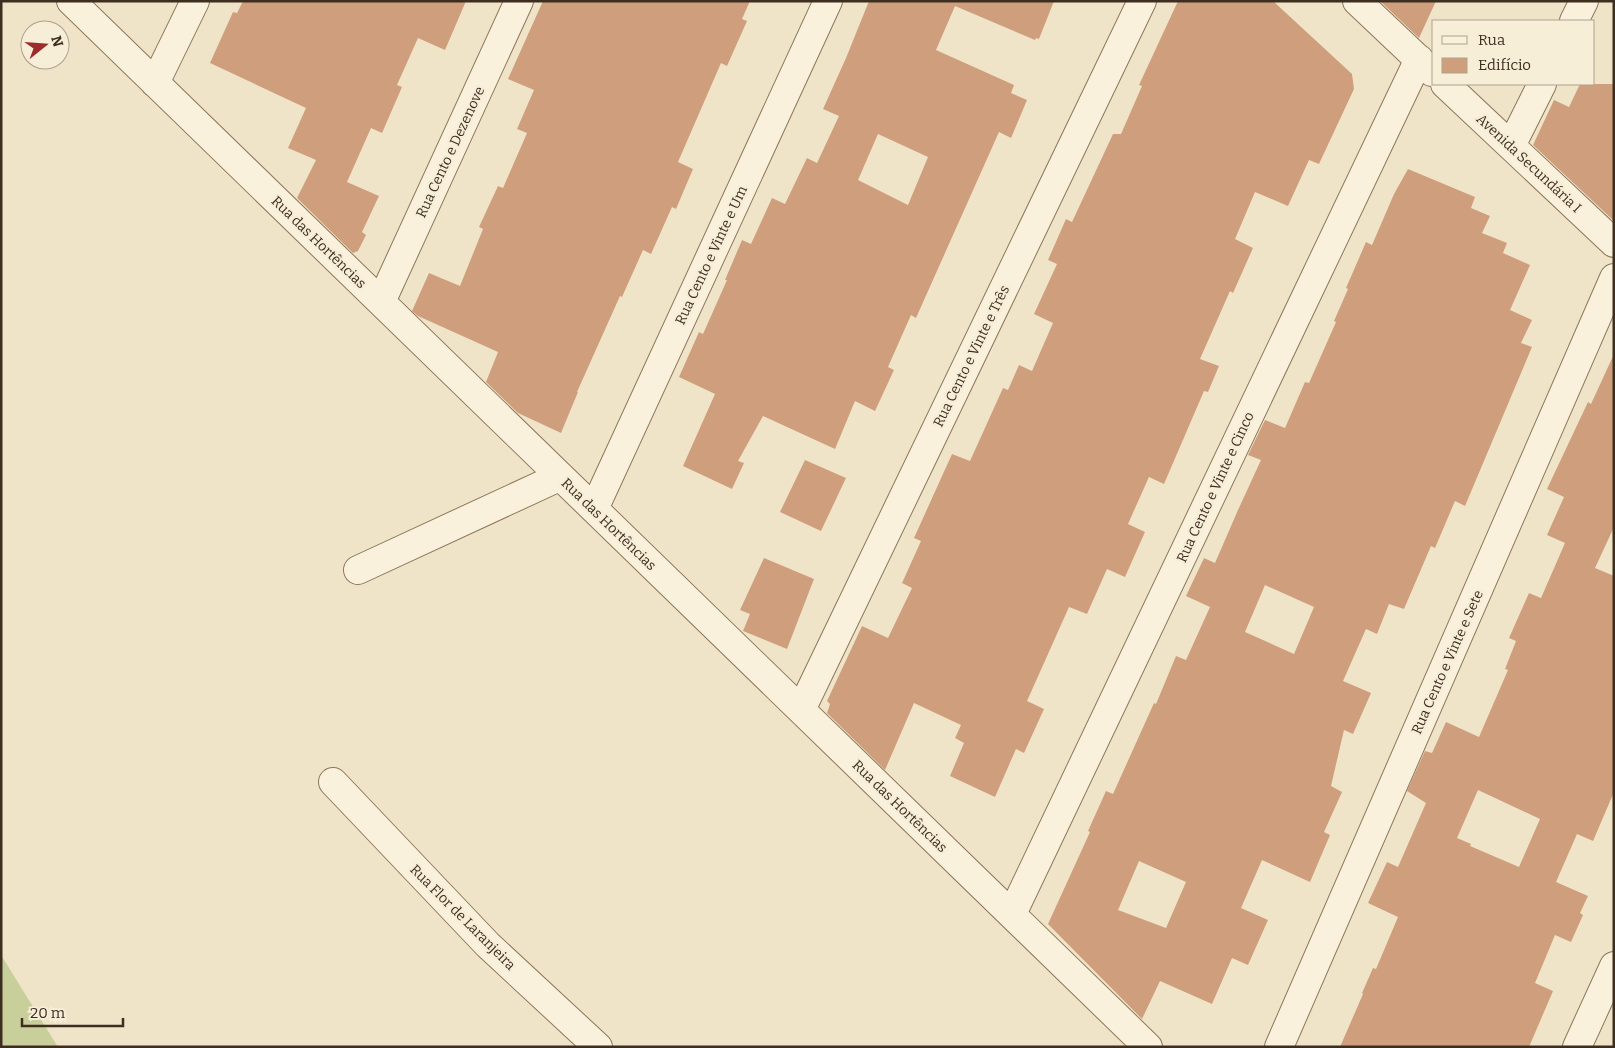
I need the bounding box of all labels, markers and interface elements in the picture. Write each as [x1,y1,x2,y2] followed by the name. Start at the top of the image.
[20,20,70,70] north arrow
[1432,20,1595,85] legend
[1478,31,1505,49] text: Rua
[47,34,67,49] text: N
[1478,56,1531,74] text: Edifício
[413,84,488,221] street label: Rua Cento e Dezenove
[1473,110,1585,216] street label: Avenida Secundária I
[672,183,751,327] street label: Rua Cento e Vinte e Um
[268,193,370,292] street label: Rua das Hortências
[930,283,1013,430] street label: Rua Cento e Vinte e Três
[1173,409,1258,565] street label: Rua Cento e Vinte e Cinco
[558,475,660,574] street label: Rua das Hortências
[1408,588,1487,737] street label: Rua Cento e Vinte e Sete
[849,757,951,856] street label: Rua das Hortências
[406,861,519,974] street label: Rua Flor de Laranjeira
[22,996,124,1028] scale bar
[30,1004,66,1022] text: 20 m

